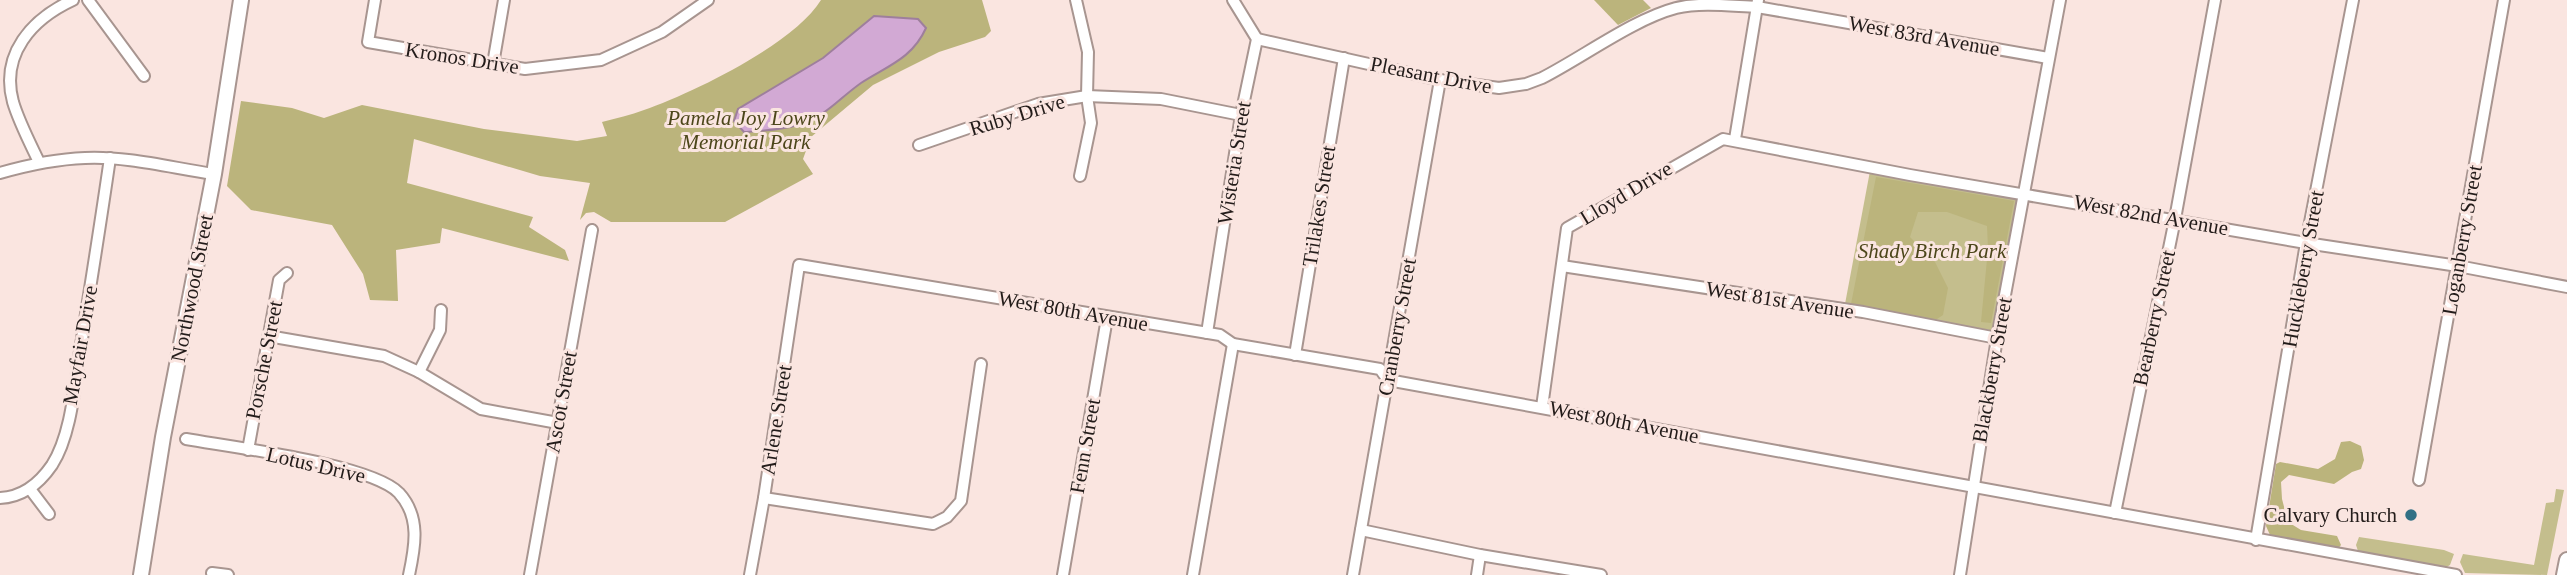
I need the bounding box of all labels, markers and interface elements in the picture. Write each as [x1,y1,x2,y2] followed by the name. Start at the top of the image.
[1847,11,2001,61] street label: West 83rd Avenue
[403,37,521,79] street label: Kronos Drive
[1368,51,1494,99] street label: Pleasant Drive
[966,89,1068,141] street label: Ruby Drive
[1212,99,1256,226] street label: Wisteria Street
[666,106,825,154] park label: Pamela Joy Lowry Memorial Park
[1298,144,1340,268] street label: Trilakes Street
[1576,156,1676,230] street label: Lloyd Drive
[2437,163,2487,317] street label: Loganberry Street
[2277,188,2329,349] street label: Huckleberry Street
[2072,190,2230,240] street label: West 82nd Avenue
[166,212,218,364] street label: Northwood Street
[1858,239,2007,263] park label: Shady Birch Park
[2128,248,2180,388] street label: Bearberry Street
[1373,256,1421,398] street label: Cranberry Street
[1704,276,1856,324] street label: West 81st Avenue
[58,283,102,407] street label: Mayfair Drive
[996,286,1150,336] street label: West 80th Avenue
[1967,295,2017,445] street label: Blackberry Street
[241,298,287,422] street label: Porsche Street
[540,349,582,455] street label: Ascot Street
[755,363,797,477] street label: Arlene Street
[1065,396,1105,495] street label: Fenn Street
[1547,396,1701,448] street label: West 80th Avenue
[264,442,368,488] street label: Lotus Drive
[2263,503,2398,527] place label: Calvary Church
[2403,507,2419,523] marker: Calvary Church

